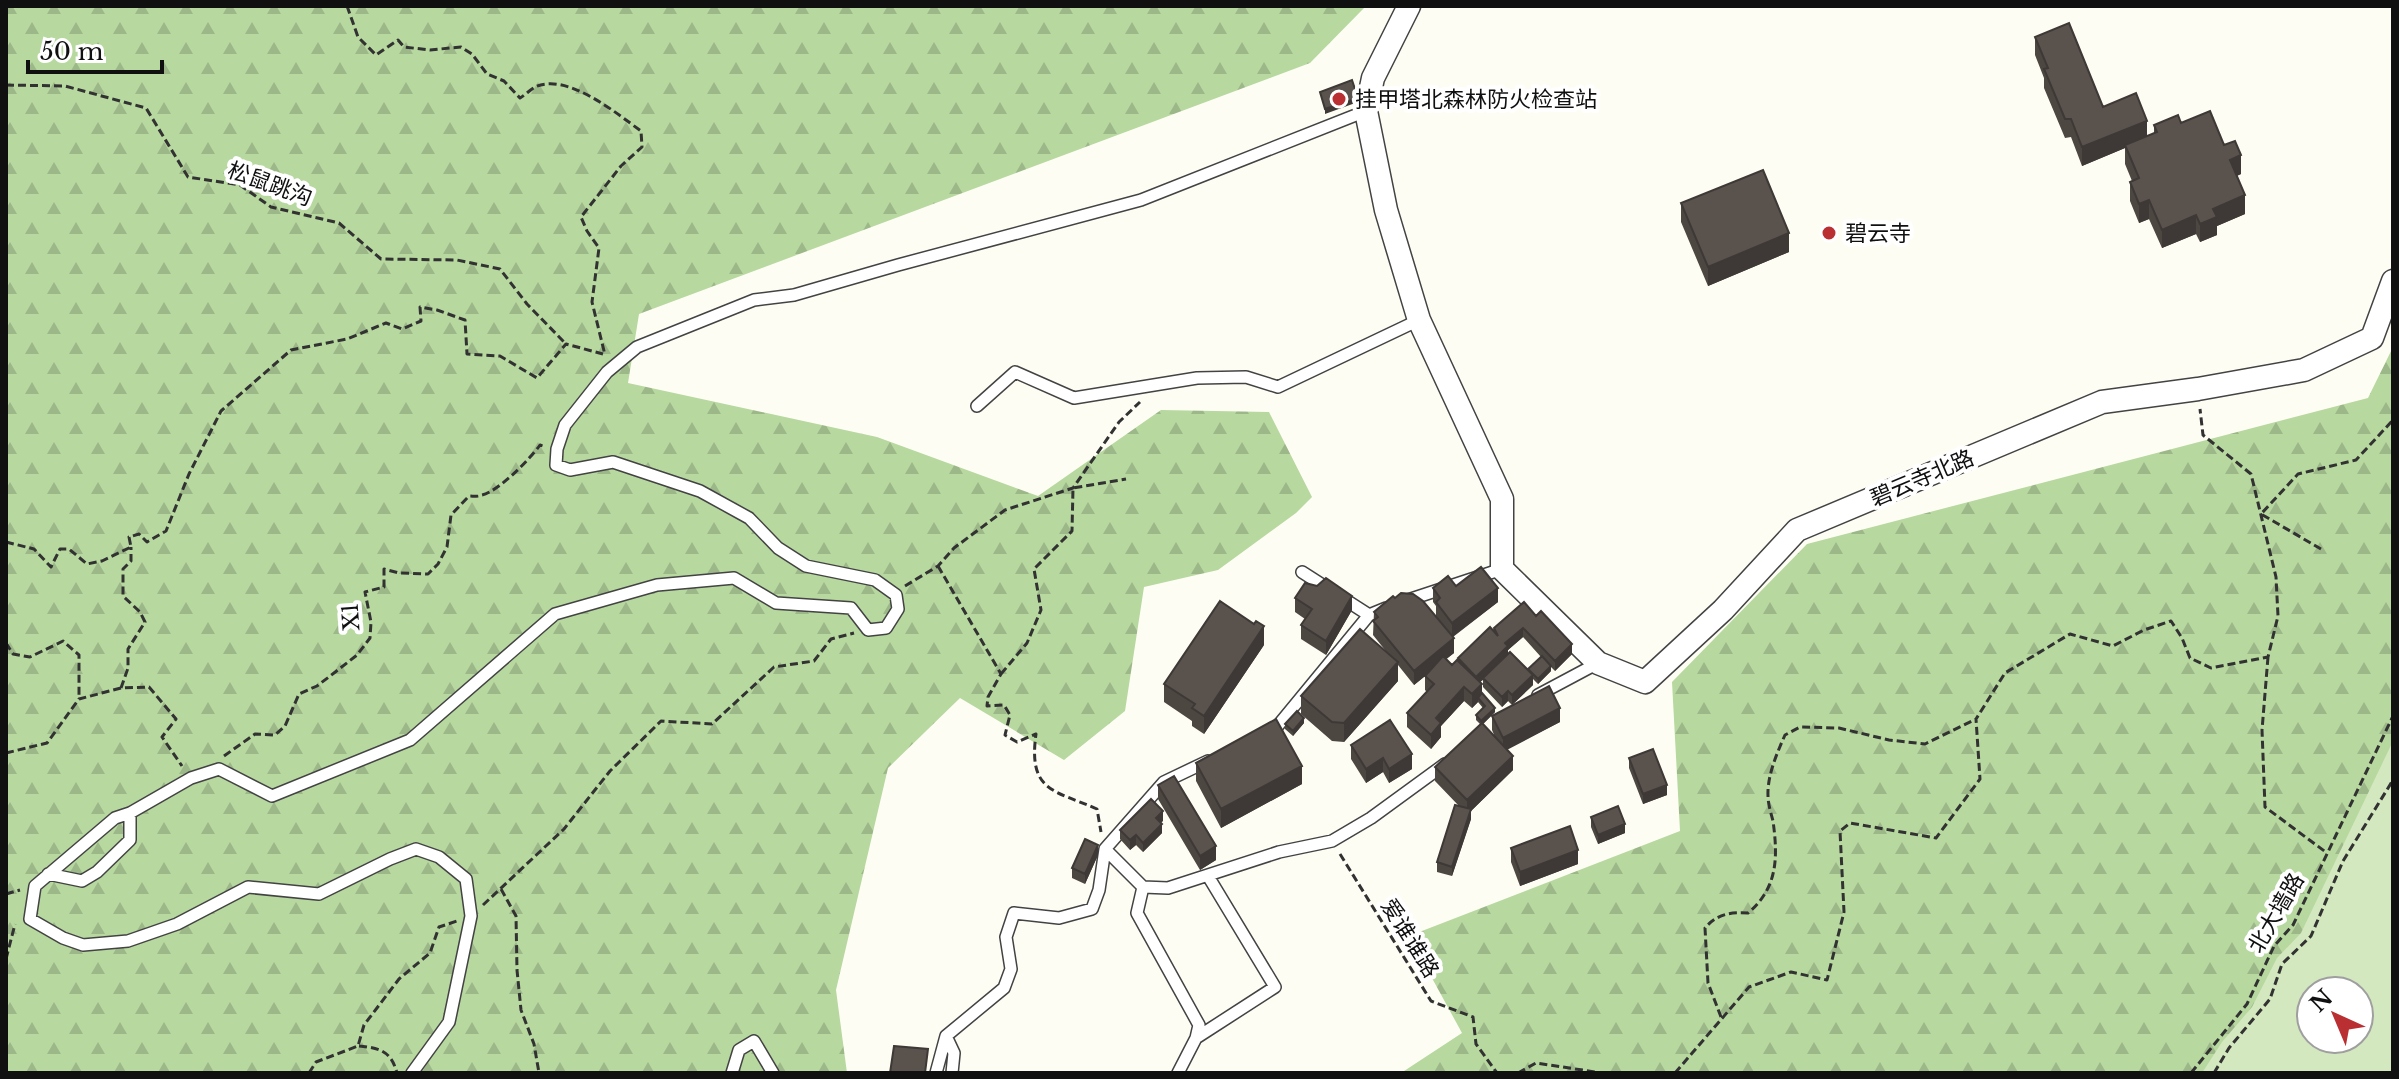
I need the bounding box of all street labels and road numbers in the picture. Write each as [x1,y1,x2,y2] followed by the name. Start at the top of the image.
[224,156,316,212] street label: 松鼠跳沟
[1866,444,1978,512] street label: 碧云寺北路
[337,602,365,632] street label: X1
[2242,868,2310,958] street label: 北大墙路
[1375,894,1445,982] street label: 爱谁谁路

